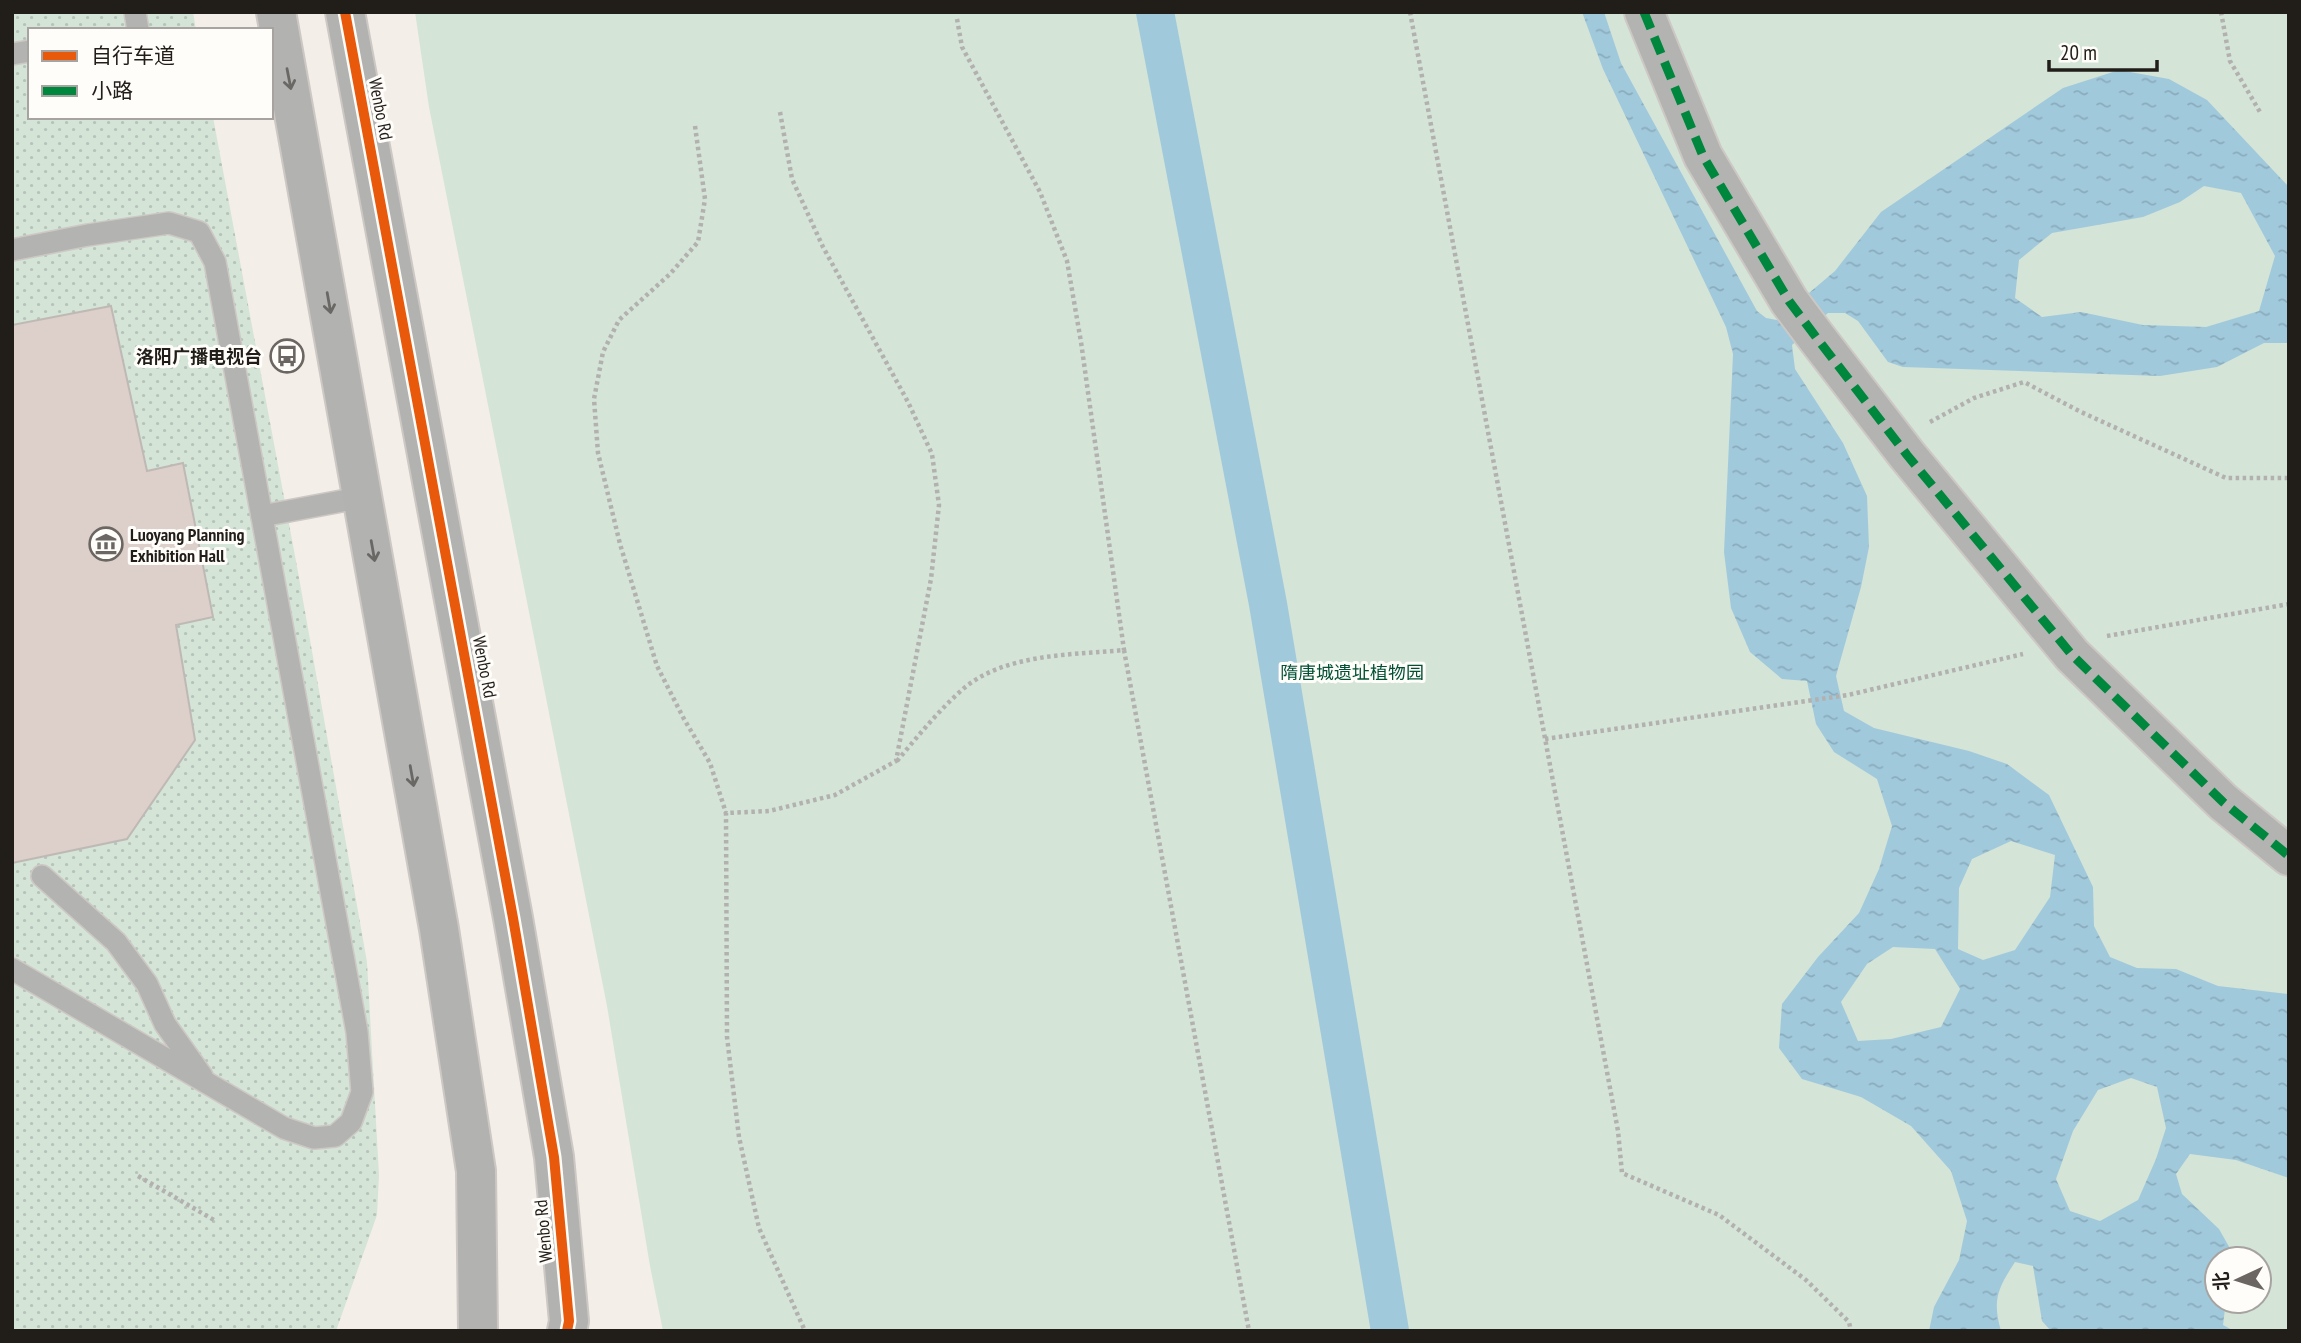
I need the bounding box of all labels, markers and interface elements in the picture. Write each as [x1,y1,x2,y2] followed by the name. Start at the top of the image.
[28,28,273,119] legend
[2049,28,2158,72] scale bar
[2060,39,2097,66] text: 20 m
[91,42,175,69] text: 自行车道
[283,67,297,90] one-way arrow
[364,76,398,142] street label: Wenbo Rd
[91,77,133,104] text: 小路
[323,291,336,314] one-way arrow
[268,337,306,375] bus stop icon: 洛阳广播电视台
[136,345,262,368] place label: 洛阳广播电视台
[130,523,245,567] place label: Luoyang Planning Exhibition Hall
[87,525,125,563] museum icon: Luoyang Planning Exhibition Hall
[367,540,380,562] one-way arrow
[468,634,502,700] street label: Wenbo Rd
[1280,661,1424,684] park label: 隋唐城遗址植物园
[406,764,419,786] one-way arrow
[529,1199,557,1263] street label: Wenbo Rd
[2203,1245,2273,1315] north arrow
[2208,1271,2234,1292] text: 北

